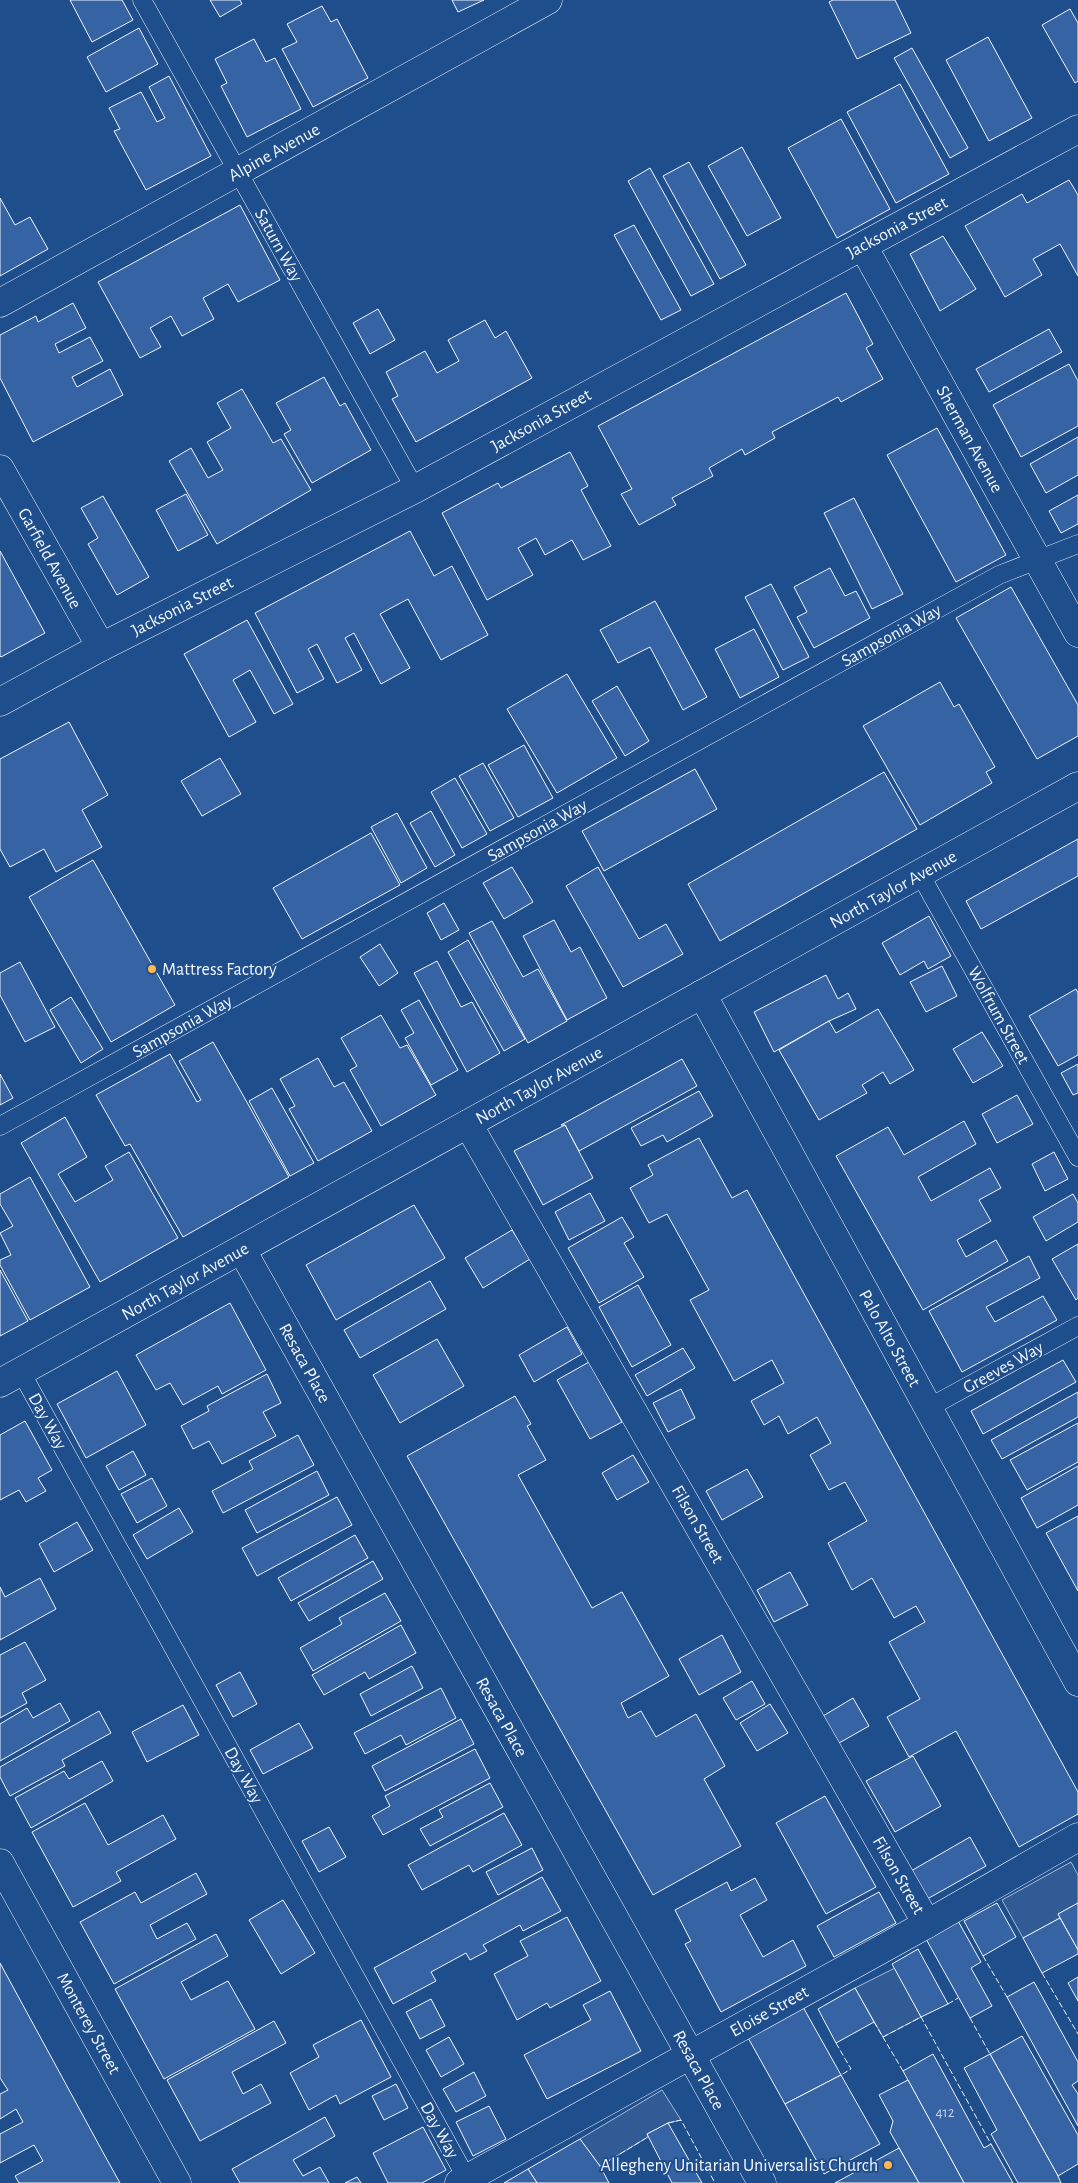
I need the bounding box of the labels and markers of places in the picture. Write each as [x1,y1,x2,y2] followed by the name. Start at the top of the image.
[162,961,277,979] place label: Mattress Factory
[146,963,158,975] marker: Mattress Factory
[601,2157,878,2175] place label: Allegheny Unitarian Universalist Church
[882,2159,894,2171] marker: Allegheny Unitarian Universalist Church

